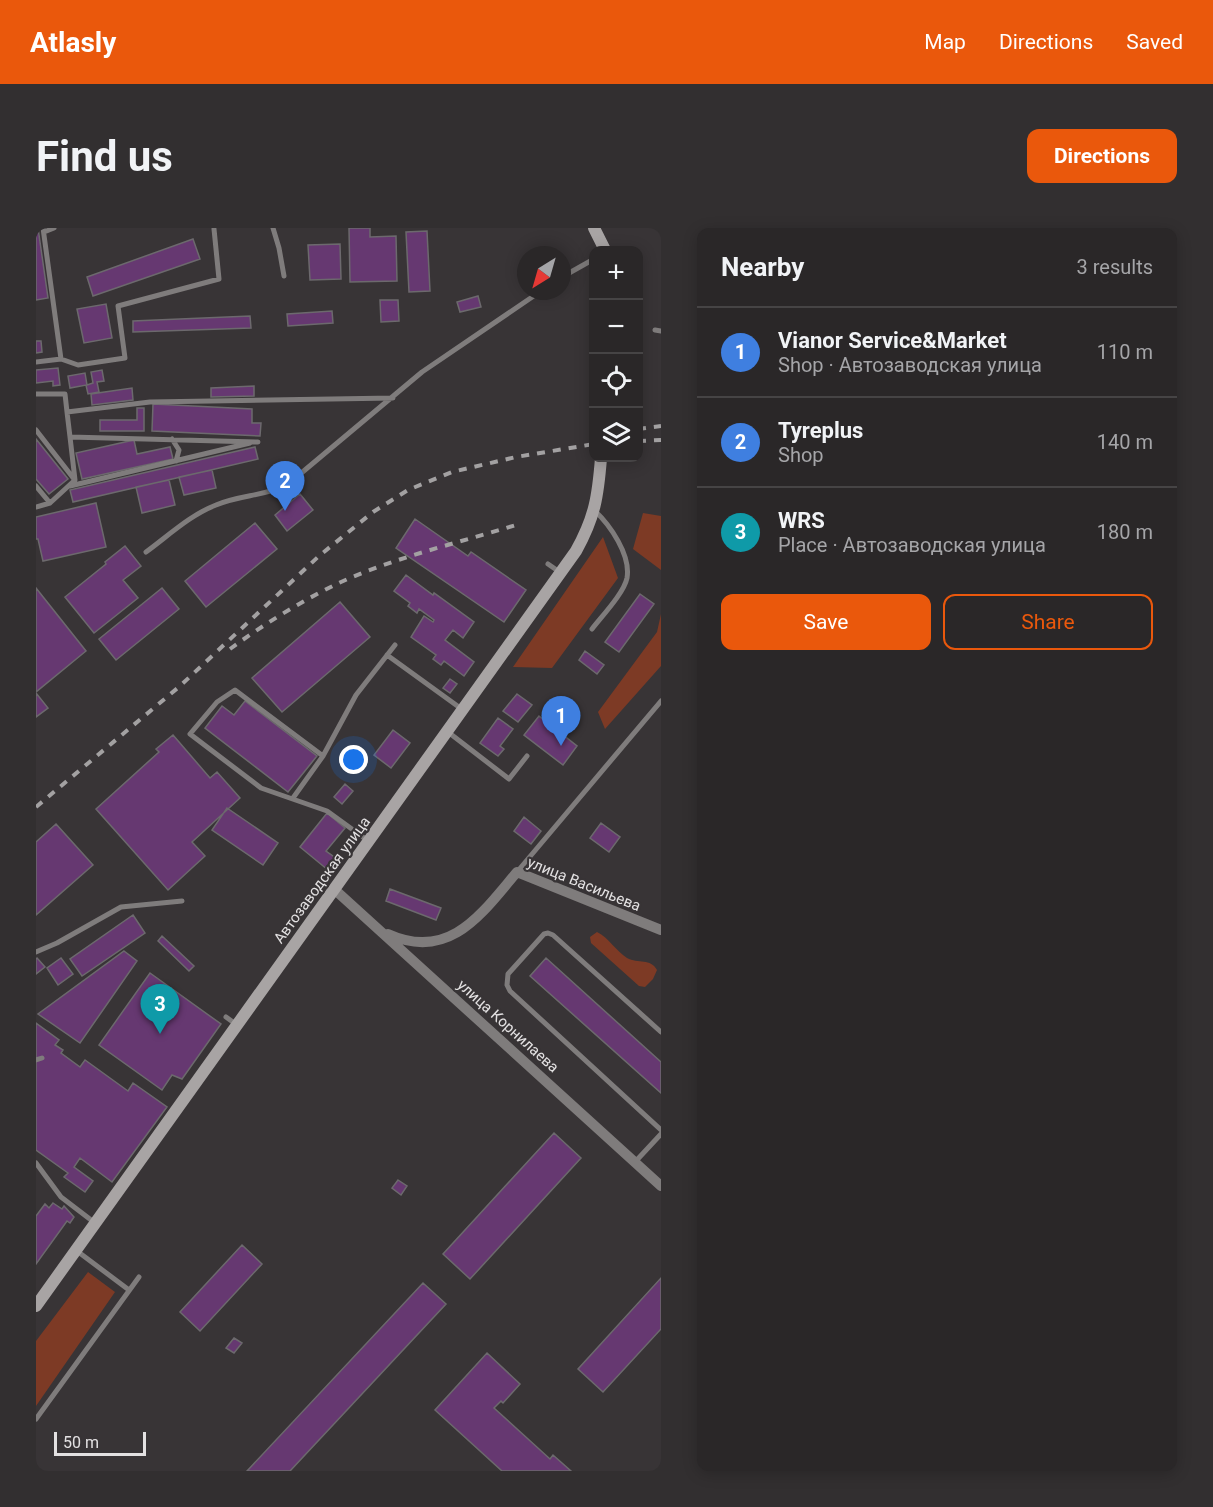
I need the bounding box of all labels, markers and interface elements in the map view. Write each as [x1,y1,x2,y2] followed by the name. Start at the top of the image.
[30,26,116,59] text: Atlasly
[924,30,966,54] text: Map
[999,30,1093,54] text: Directions
[1126,30,1183,54] text: Saved
[1027,129,1177,183] button: Directions
[36,132,173,181] text: Find us
[517,246,571,300] north arrow
[589,246,643,462] map controls
[589,246,643,300] button: +
[721,252,804,282] text: Nearby
[1077,255,1153,279] text: 3 results
[589,300,643,354] button: −
[778,328,1007,353] text: Vianor Service&Market
[735,340,746,364] text: 1
[1097,340,1153,364] text: 110 m
[778,353,1042,377] text: Shop · Автозаводская улица
[589,354,643,408] button: locate
[589,408,643,462] button: layers
[778,418,863,443] text: Tyreplus
[735,430,746,454] text: 2
[1097,430,1153,454] text: 140 m
[778,443,824,467] text: Shop
[266,462,304,511] pin: 2
[778,508,825,533] text: WRS
[735,520,746,544] text: 3
[1097,520,1153,544] text: 180 m
[778,533,1046,557] text: Place · Автозаводская улица
[721,594,931,650] button: Save
[943,594,1153,650] button: Share
[542,696,580,746] pin: 1
[339,745,368,774] your location
[270,813,374,947] street label: Автозаводская улица
[525,853,643,915] street label: улица Васильева
[454,976,562,1076] street label: улица Корнилаева
[140,984,180,1034] pin: 3
[54,1429,146,1456] scale bar
[63,1433,99,1452] text: 50 m

